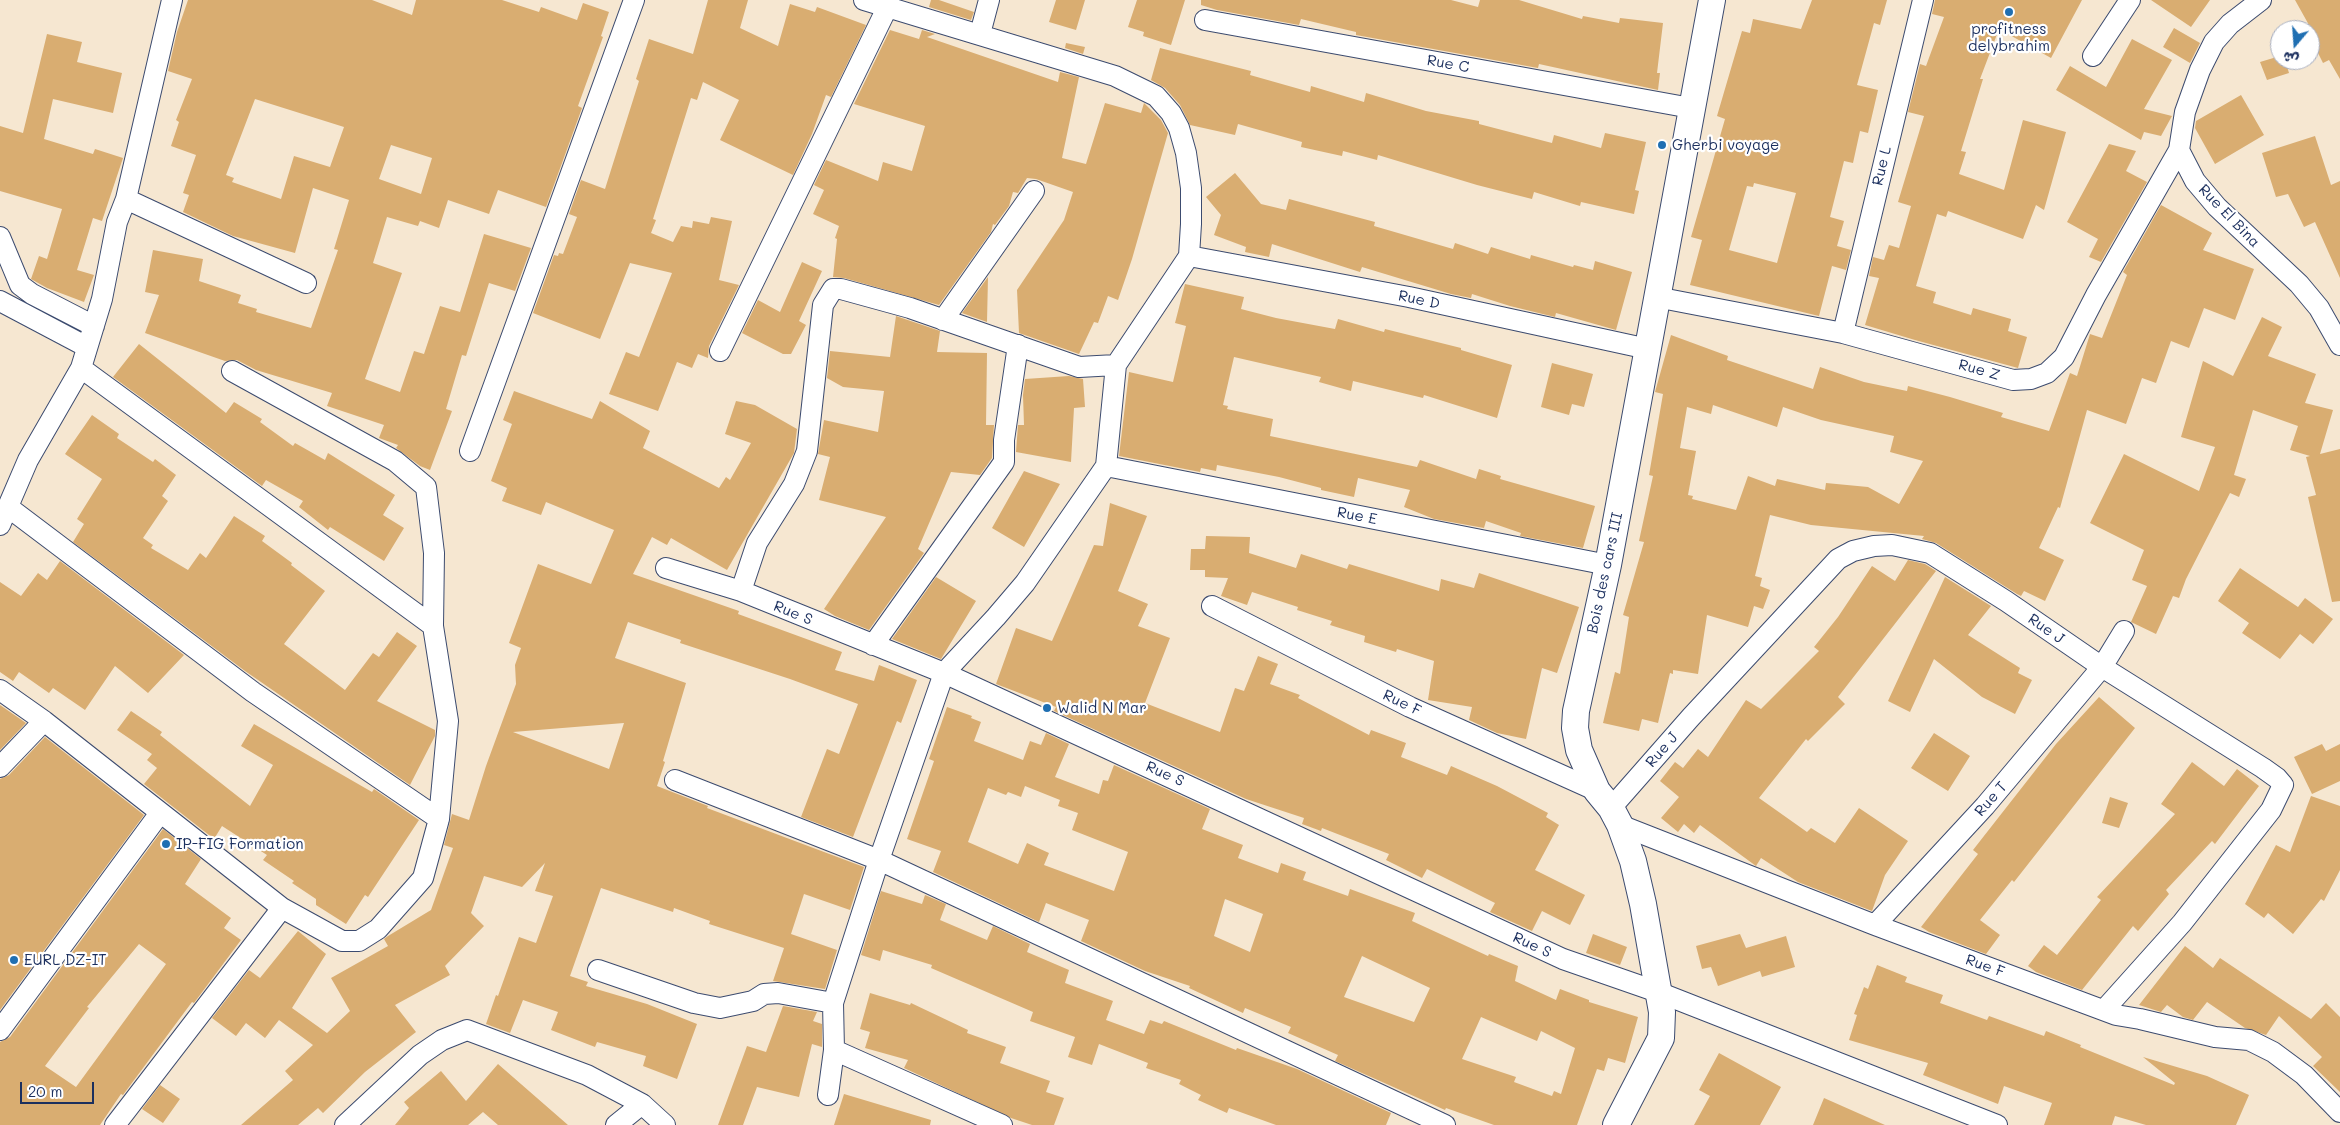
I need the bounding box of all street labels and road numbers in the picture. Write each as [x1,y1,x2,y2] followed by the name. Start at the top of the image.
[1425,51,1471,77] street label: Rue C
[1869,145,1895,187] street label: Rue L
[2195,181,2263,251] street label: Rue El Bina
[1396,287,1442,313] street label: Rue D
[1956,356,2002,384] street label: Rue Z
[1335,503,1379,529] street label: Rue E
[1583,511,1627,635] street label: Bois des cars III
[771,597,815,629] street label: Rue S
[2024,610,2068,648] street label: Rue J
[1380,686,1424,720] street label: Rue F
[1642,729,1682,771] street label: Rue J
[1143,758,1187,790] street label: Rue S
[1971,778,2011,820] street label: Rue T
[1510,928,1554,962] street label: Rue S
[1963,951,2007,981] street label: Rue F

